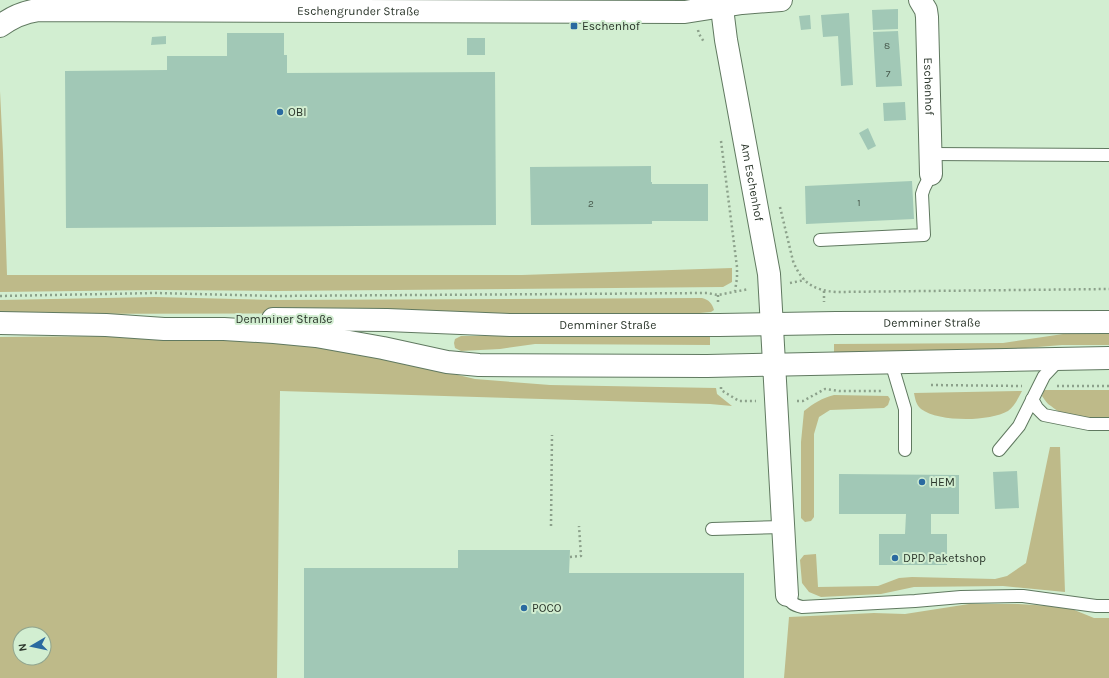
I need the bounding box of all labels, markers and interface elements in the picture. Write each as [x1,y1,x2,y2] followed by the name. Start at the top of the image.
[297,4,419,18] street label: Eschengrunder Straße
[582,19,641,33] place label: Eschenhof
[569,21,579,31] marker: Eschenhof
[884,40,890,52] house number: 8
[921,57,937,116] street label: Eschenhof
[886,68,891,80] house number: 7
[288,105,307,119] place label: OBI
[275,107,285,117] marker: OBI
[738,142,766,223] street label: Am Eschenhof
[857,197,861,209] house number: 1
[588,198,594,210] house number: 2
[236,312,332,326] street label: Demminer Straße
[883,315,980,330] street label: Demminer Straße
[559,318,656,332] street label: Demminer Straße
[930,475,955,489] place label: HEM
[917,477,927,487] marker: HEM
[903,551,986,565] place label: DPD Paketshop
[890,553,900,563] marker: DPD Paketshop
[532,601,562,615] place label: POCO
[519,603,529,613] marker: POCO
[12,626,52,666] north arrow
[16,643,30,652] text: N

